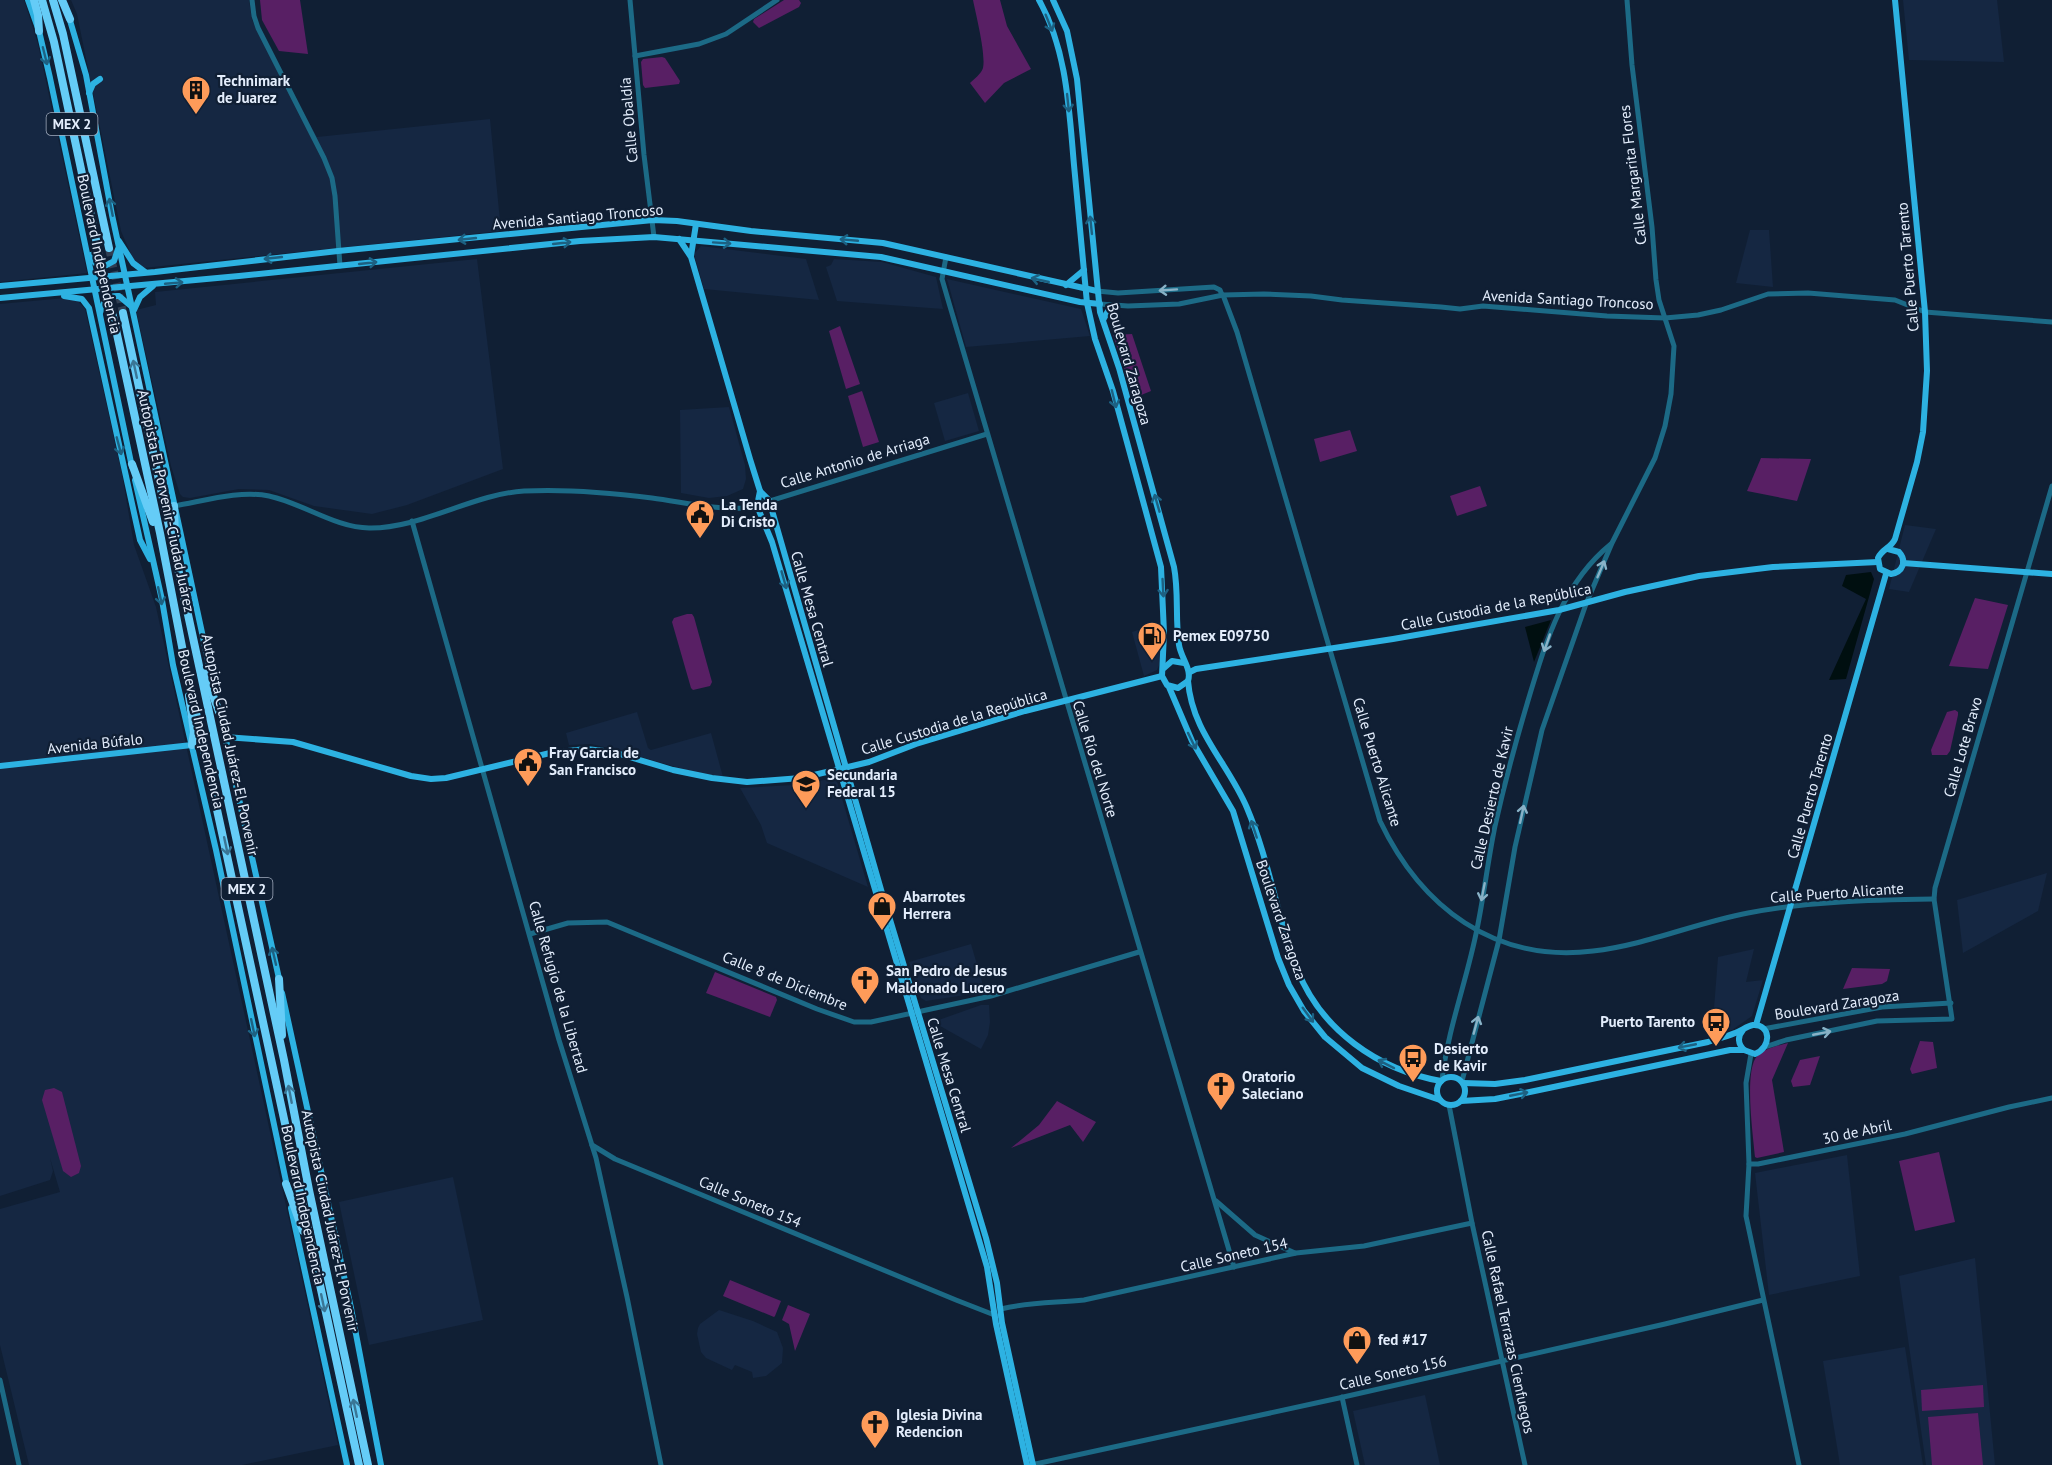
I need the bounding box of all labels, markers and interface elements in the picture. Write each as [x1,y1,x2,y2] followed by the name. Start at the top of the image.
[1044,13,1055,31] one-way arrow
[39,46,51,65] one-way arrow
[217,71,291,107] place label: Technimark de Juarez
[180,74,212,116] building icon: Technimark de Juarez
[615,76,642,164] street label: Calle Obaldía
[1063,93,1074,113] one-way arrow
[1614,104,1651,246] street label: Calle Margarita Flores
[46,113,98,135] road number: MEX 2
[73,172,126,335] street label: Boulevard Independencia
[105,198,116,218] one-way arrow
[492,200,664,233] street label: Avenida Santiago Troncoso
[1892,202,1923,333] street label: Calle Puerto Tarento
[1085,216,1096,236] one-way arrow
[458,234,478,245] one-way arrow
[840,234,860,245] one-way arrow
[551,237,571,248] one-way arrow
[711,238,731,249] one-way arrow
[264,253,284,264] one-way arrow
[358,257,377,268] one-way arrow
[1031,273,1050,285] one-way arrow
[164,277,183,288] one-way arrow
[1158,285,1178,296] one-way arrow
[1482,286,1654,313] street label: Avenida Santiago Troncoso
[1103,301,1156,427] street label: Boulevard Zaragoza
[129,360,140,379] one-way arrow
[134,388,199,614] street label: Autopista El Porvenir-Ciudad Juárez
[1109,389,1121,408] one-way arrow
[778,429,932,492] street label: Calle Antonio de Arriaga
[114,437,125,456] one-way arrow
[1151,494,1162,513] one-way arrow
[721,495,777,531] place label: La Tenda Di Cristo
[684,498,716,540] public building icon: La Tenda Di Cristo
[787,549,838,669] street label: Calle Mesa Central
[1596,560,1607,579] one-way arrow
[778,571,790,590] one-way arrow
[1157,577,1168,597] one-way arrow
[1399,579,1593,634] street label: Calle Custodia de la República
[155,586,167,605] one-way arrow
[1136,620,1168,662] fuel station icon: Pemex E09750
[1173,626,1270,645] place label: Pemex E09750
[198,632,263,858] street label: Autopista Ciudad Juárez-El Porvenir
[1540,633,1551,652] one-way arrow
[174,647,229,810] street label: Boulevard Independencia
[859,684,1049,759] street label: Calle Custodia de la República
[1939,694,1986,799] street label: Calle Lote Bravo
[1349,695,1406,829] street label: Calle Puerto Alicante
[1069,698,1122,820] street label: Calle Río del Norte
[1466,724,1517,871] street label: Calle Desierto de Kavir
[46,729,144,758] street label: Avenida Búfalo
[1186,731,1198,749] one-way arrow
[1782,731,1837,861] street label: Calle Puerto Tarento
[549,743,639,779] place label: Fray Garcia de San Francisco
[512,746,544,788] public building icon: Fray Garcia de San Francisco
[827,765,898,801] place label: Secundaria Federal 15
[790,768,822,810] school or university icon: Secundaria Federal 15
[1517,805,1528,824] one-way arrow
[1248,820,1259,839] one-way arrow
[220,836,232,855] one-way arrow
[1252,857,1311,982] street label: Boulevard Zaragoza
[222,878,272,900] road number: MEX 2
[1770,878,1904,907] street label: Calle Puerto Alicante
[1477,882,1488,902] one-way arrow
[903,887,965,923] place label: Abarrotes Herrera
[866,890,898,932] shop icon: Abarrotes Herrera
[525,899,592,1075] street label: Calle Refugio de la Libertad
[268,946,279,966] one-way arrow
[720,947,851,1014] street label: Calle 8 de Diciembre
[886,961,1007,997] place label: San Pedro de Jesus Maldonado Lucero
[849,964,881,1006] church icon: San Pedro de Jesus Maldonado Lucero
[1773,985,1901,1024] street label: Boulevard Zaragoza
[1301,1006,1314,1022] one-way arrow
[1700,1006,1732,1048] bus stop icon: Puerto Tarento
[1600,1012,1695,1031] place label: Puerto Tarento
[923,1015,976,1135] street label: Calle Mesa Central
[1471,1016,1482,1035] one-way arrow
[248,1018,259,1037] one-way arrow
[1811,1027,1831,1038] one-way arrow
[1434,1039,1488,1075] place label: Desierto de Kavir
[1678,1041,1697,1052] one-way arrow
[1397,1042,1429,1084] bus stop icon: Desierto de Kavir
[1377,1058,1395,1069] one-way arrow
[1242,1067,1304,1103] place label: Oratorio Saleciano
[1205,1070,1237,1112] church icon: Oratorio Saleciano
[284,1084,295,1104] one-way arrow
[1509,1088,1528,1099] one-way arrow
[298,1108,363,1334] street label: Autopista Ciudad Juárez-El Porvenir
[1821,1115,1894,1148] street label: 30 de Abril
[277,1123,330,1286] street label: Boulevard Independencia
[696,1171,804,1232] street label: Calle Soneto 154
[1478,1228,1539,1435] street label: Calle Rafael Terrazas Cienfuegos
[1178,1233,1289,1276] street label: Calle Soneto 154
[318,1293,329,1313] one-way arrow
[1341,1324,1373,1366] shop icon: fed #17
[1378,1330,1428,1349] place label: fed #17
[1337,1351,1448,1394] street label: Calle Soneto 156
[349,1399,361,1418] one-way arrow
[896,1405,983,1441] place label: Iglesia Divina Redencion
[859,1408,891,1450] church icon: Iglesia Divina Redencion

